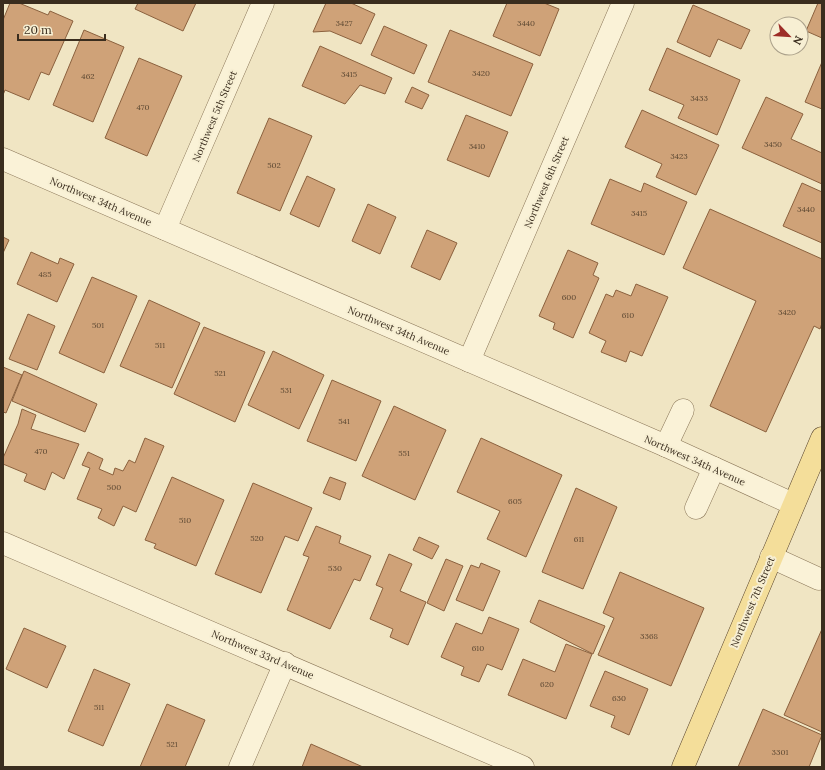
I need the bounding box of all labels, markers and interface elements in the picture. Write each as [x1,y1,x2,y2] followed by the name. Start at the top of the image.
[18,16,105,42] scale bar
[769,16,809,56] north arrow
[336,18,353,28] house number: 3427
[517,18,535,28] house number: 3440
[24,22,52,37] text: 20 m
[790,33,806,47] text: N
[189,68,240,164] street label: Northwest 5th Street
[472,68,490,78] house number: 3420
[341,69,357,79] house number: 3415
[81,71,95,81] house number: 462
[690,93,708,103] house number: 3433
[137,102,150,112] house number: 470
[521,134,572,230] street label: Northwest 6th Street
[764,139,782,149] house number: 3450
[469,141,485,151] house number: 3410
[670,151,688,161] house number: 3423
[267,160,281,170] house number: 502
[48,174,154,229] street label: Northwest 34th Avenue
[797,204,815,214] house number: 3440
[631,208,647,218] house number: 3415
[38,269,52,279] house number: 485
[562,292,576,302] house number: 600
[346,303,452,358] street label: Northwest 34th Avenue
[778,307,796,317] house number: 3420
[622,310,634,320] house number: 610
[92,320,104,330] house number: 501
[155,340,165,350] house number: 511
[214,368,226,378] house number: 521
[280,385,292,395] house number: 531
[338,416,350,426] house number: 541
[642,432,748,489] street label: Northwest 34th Avenue
[35,446,48,456] house number: 470
[398,448,410,458] house number: 551
[107,482,121,492] house number: 500
[508,496,522,506] house number: 605
[179,515,191,525] house number: 510
[250,533,264,543] house number: 520
[574,534,584,544] house number: 611
[727,555,778,650] street label: Northwest 7th Street
[328,563,342,573] house number: 530
[210,627,316,682] street label: Northwest 33rd Avenue
[640,631,659,641] house number: 3368
[472,643,484,653] house number: 610
[540,679,554,689] house number: 620
[612,693,626,703] house number: 630
[94,702,104,712] house number: 511
[166,739,178,749] house number: 521
[772,747,788,757] house number: 3301

